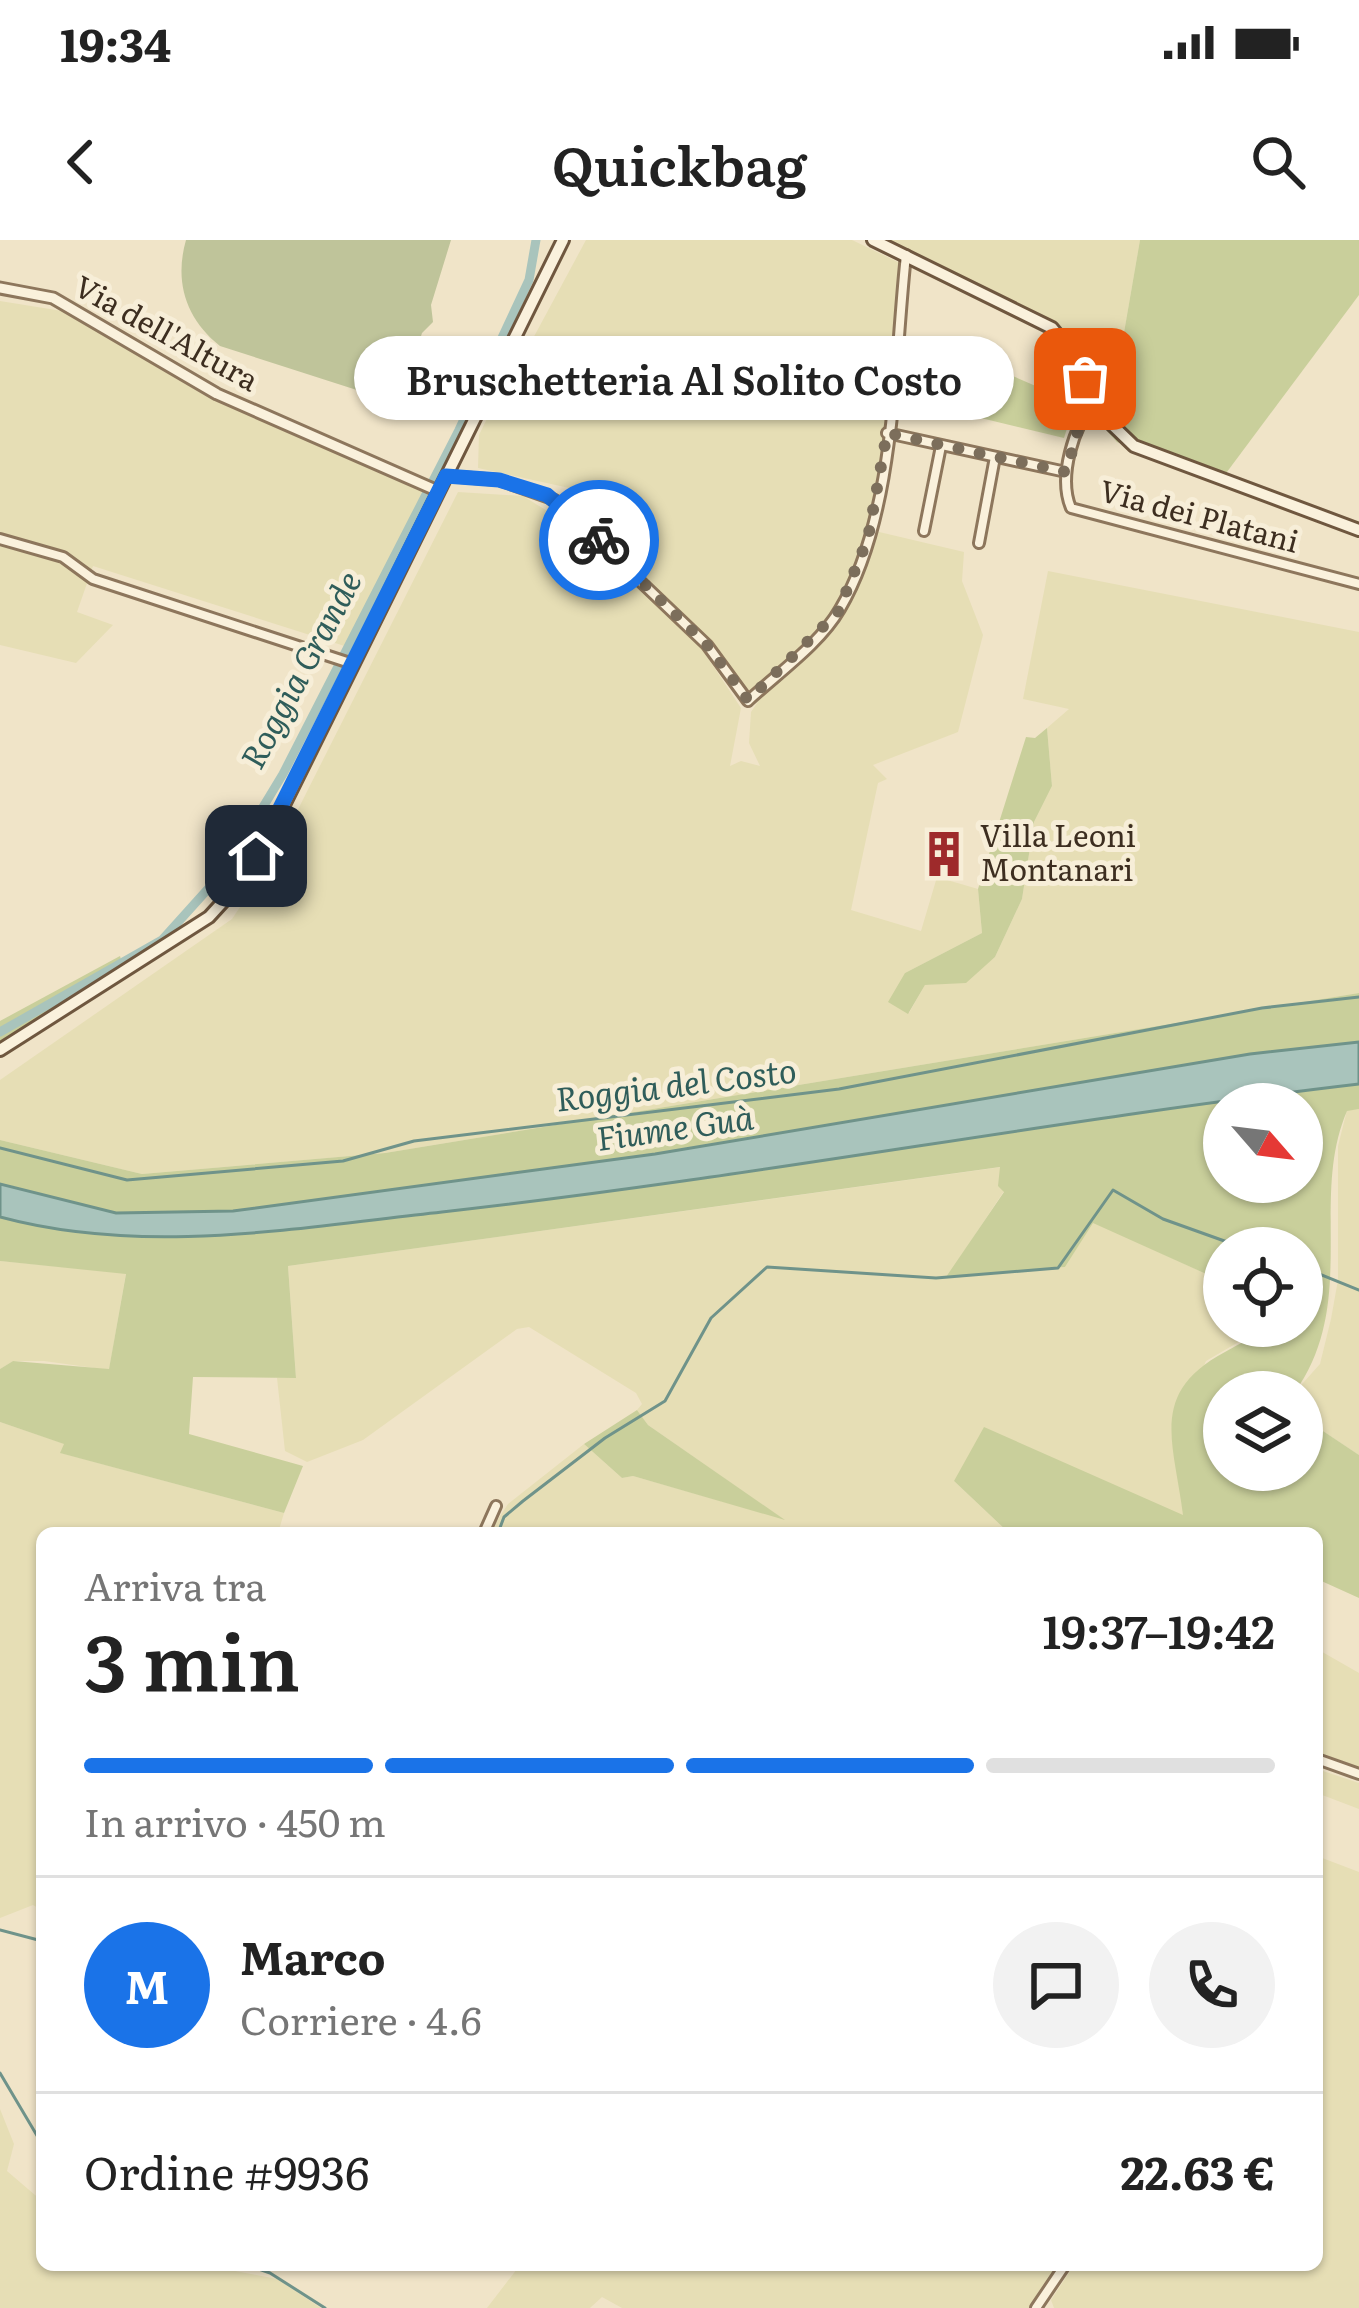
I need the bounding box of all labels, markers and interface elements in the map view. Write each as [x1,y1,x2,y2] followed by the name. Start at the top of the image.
[60,9,171,76] text: 19:34
[552,122,807,203] text: Quickbag
[48,129,114,195] icon: back
[1245,129,1311,195] icon: search
[67,263,268,401] street label: Via dell'Altura
[1034,328,1136,430] pin
[353,337,1013,421] callout: Bruschetteria Al Solito Costo
[1052,346,1118,412] icon: bag
[406,349,962,407] text: Bruschetteria Al Solito Costo
[1095,466,1304,562] street label: Via dei Platani
[539,480,659,600] courier
[566,507,632,573] icon: bike
[226,561,372,777] water label: Roggia Grande
[205,805,307,907] pin
[980,812,1136,890] place label: Villa Leoni Montanari
[223,823,289,889] icon: home
[919,829,969,879] building icon: Villa Leoni Montanari
[553,1043,799,1122] water label: Roggia del Costo
[1203,1083,1323,1203] north arrow
[1203,1083,1323,1491] map controls
[593,1090,756,1161] water label: Fiume Guà
[1203,1227,1323,1347] button: locate
[1203,1371,1323,1491] button: layers
[84,1555,266,1613] text: Arriva tra
[1042,1596,1275,1663] text: 19:37–19:42
[84,1600,300,1716] text: 3 min
[84,1791,386,1849] text: In arrivo · 450 m
[240,1922,386,1989] text: Marco
[993,1922,1119,2048] button: chat
[1149,1922,1275,2048] button: phone
[125,1951,169,2018] text: M
[240,1989,482,2047] text: Corriere · 4.6
[84,2137,369,2204] text: Ordine #9936
[1120,2137,1275,2204] text: 22.63 €

